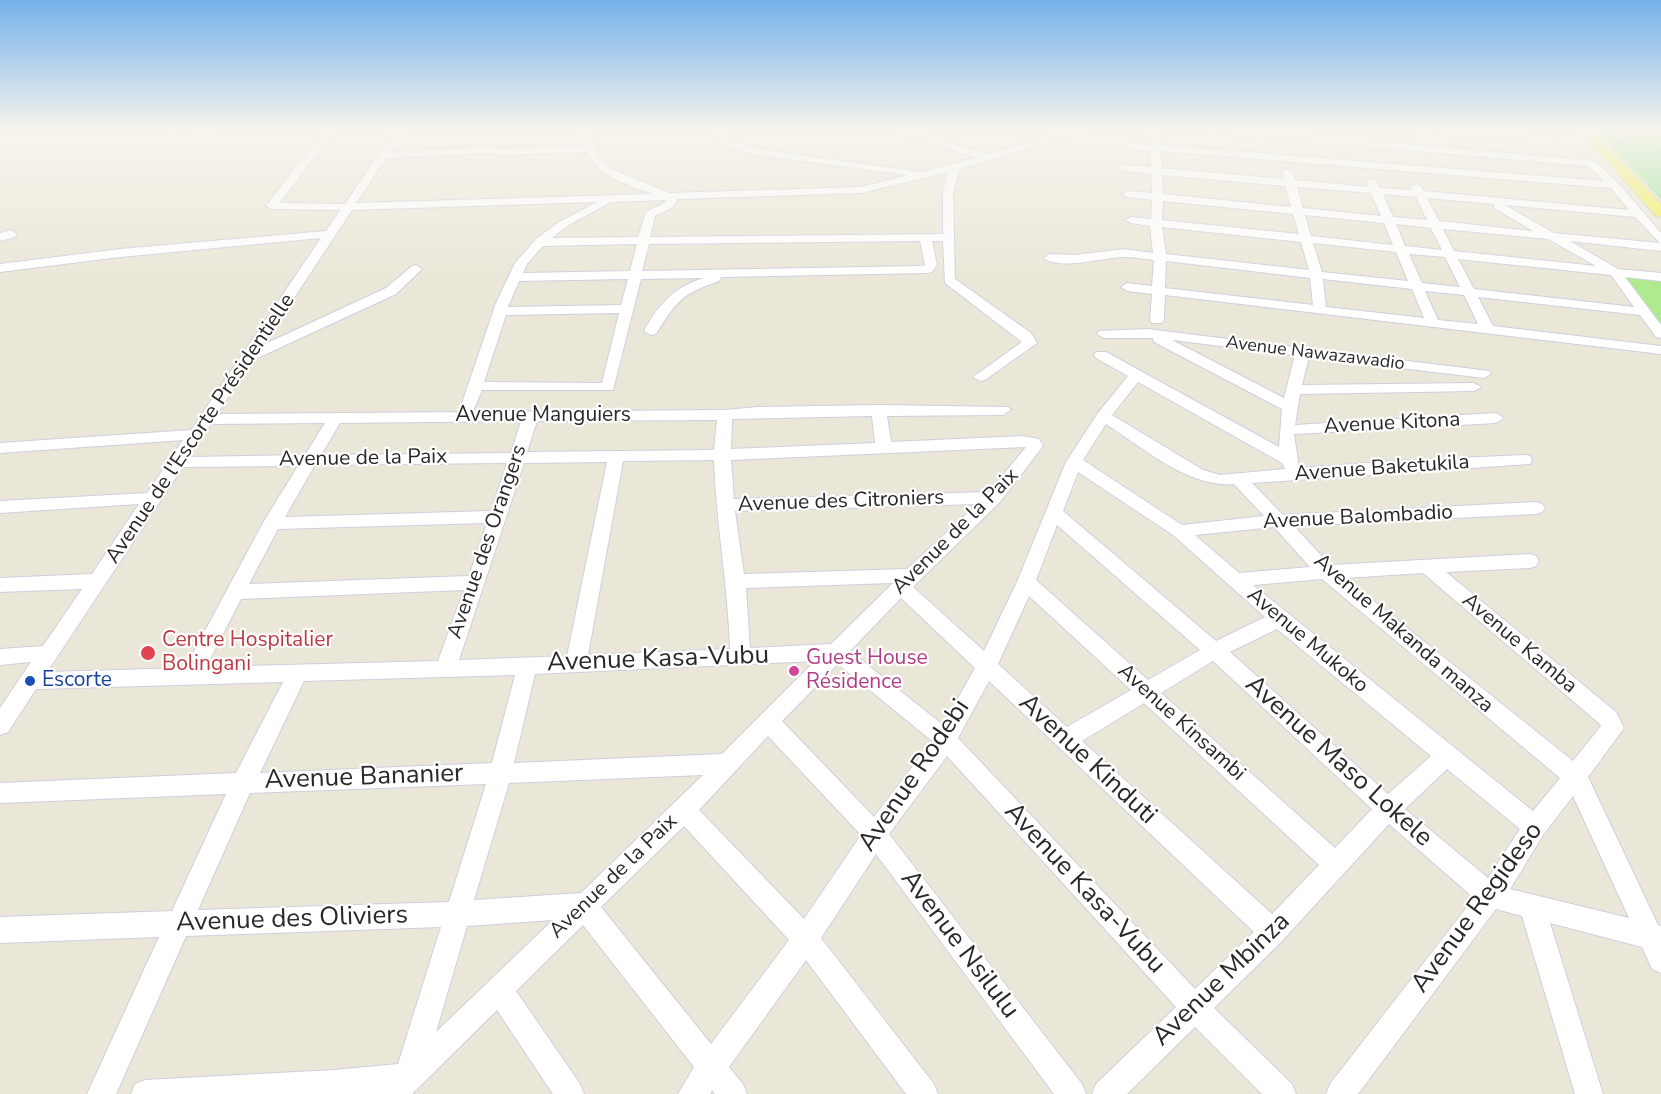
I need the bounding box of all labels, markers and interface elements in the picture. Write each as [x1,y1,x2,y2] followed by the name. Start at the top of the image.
[101,289,301,569] street label: Avenue de l'Escorte Présidentielle
[1224,332,1406,376] street label: Avenue Nawazawadio
[455,403,631,429] street label: Avenue Manguiers
[1323,408,1461,440] street label: Avenue Kitona
[443,442,533,642] street label: Avenue des Orangers
[279,445,447,473] street label: Avenue de la Paix
[1294,450,1470,488] street label: Avenue Baketukila
[888,464,1024,600] street label: Avenue de la Paix
[737,486,945,518] street label: Avenue des Citroniers
[1262,500,1454,536] street label: Avenue Balombadio
[1308,549,1498,719] street label: Avenue Makanda manza
[1241,583,1373,699] street label: Avenue Mukoko
[1456,589,1582,699] street label: Avenue Kamba
[162,628,333,678] place label: Centre Hospitalier Bolingani
[546,641,770,679] street label: Avenue Kasa-Vubu
[139,644,157,662] marker: Centre Hospitalier Bolingani
[806,646,928,696] place label: Guest House Résidence
[1112,659,1250,787] street label: Avenue Kinsambi
[787,664,801,678] marker: Guest House Résidence
[42,668,112,694] place label: Escorte
[1238,670,1438,854] street label: Avenue Maso Lokele
[23,674,37,688] marker: Escorte
[1012,688,1162,832] street label: Avenue Kinduti
[853,694,977,858] street label: Avenue Rodebi
[264,759,464,797] street label: Avenue Bananier
[997,797,1171,981] street label: Avenue Kasa-Vubu
[545,810,683,944] street label: Avenue de la Paix
[1406,817,1550,999] street label: Avenue Regideso
[893,865,1025,1025] street label: Avenue Nsilulu
[176,900,408,940] street label: Avenue des Oliviers
[1147,907,1297,1053] street label: Avenue Mbinza

